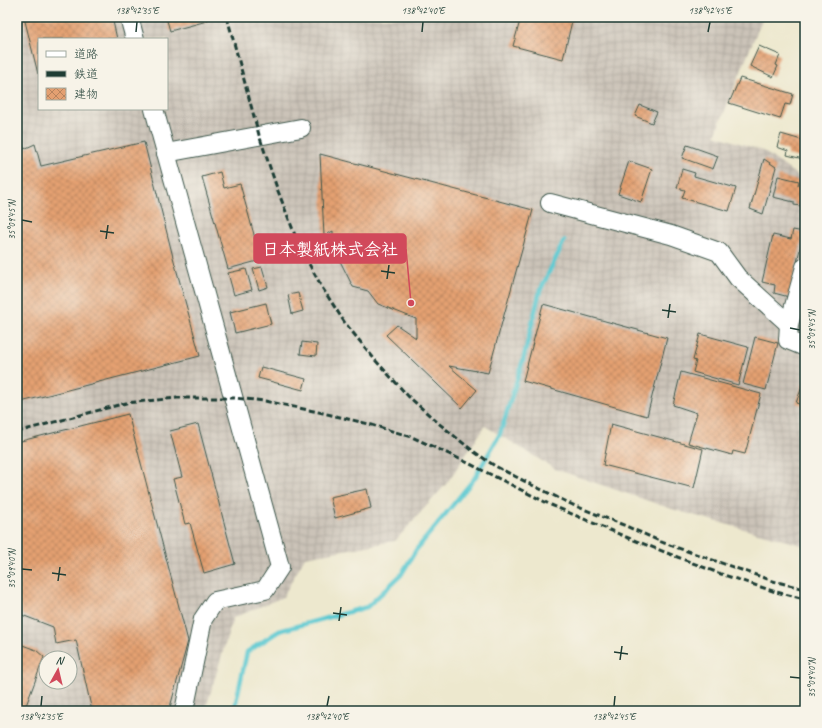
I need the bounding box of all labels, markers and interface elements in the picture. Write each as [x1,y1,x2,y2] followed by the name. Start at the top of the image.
[115,4,160,17] text: 138°42'35"E
[401,4,446,17] text: 138°42'40"E
[688,4,733,17] text: 138°42'45"E
[38,38,168,110] legend
[74,46,98,62] text: 道路
[74,66,98,82] text: 鉄道
[74,86,98,102] text: 建物
[5,198,18,240] text: 35°09'45"N
[254,234,406,263] callout: 日本製紙株式会社
[262,239,398,260] text: 日本製紙株式会社
[805,308,818,350] text: 35°09'45"N
[5,547,18,589] text: 35°09'40"N
[38,650,78,690] north arrow
[55,653,66,668] text: N
[805,656,818,698] text: 35°09'40"N
[19,710,64,723] text: 138°42'35"E
[305,710,350,723] text: 138°42'40"E
[592,710,637,723] text: 138°42'45"E

